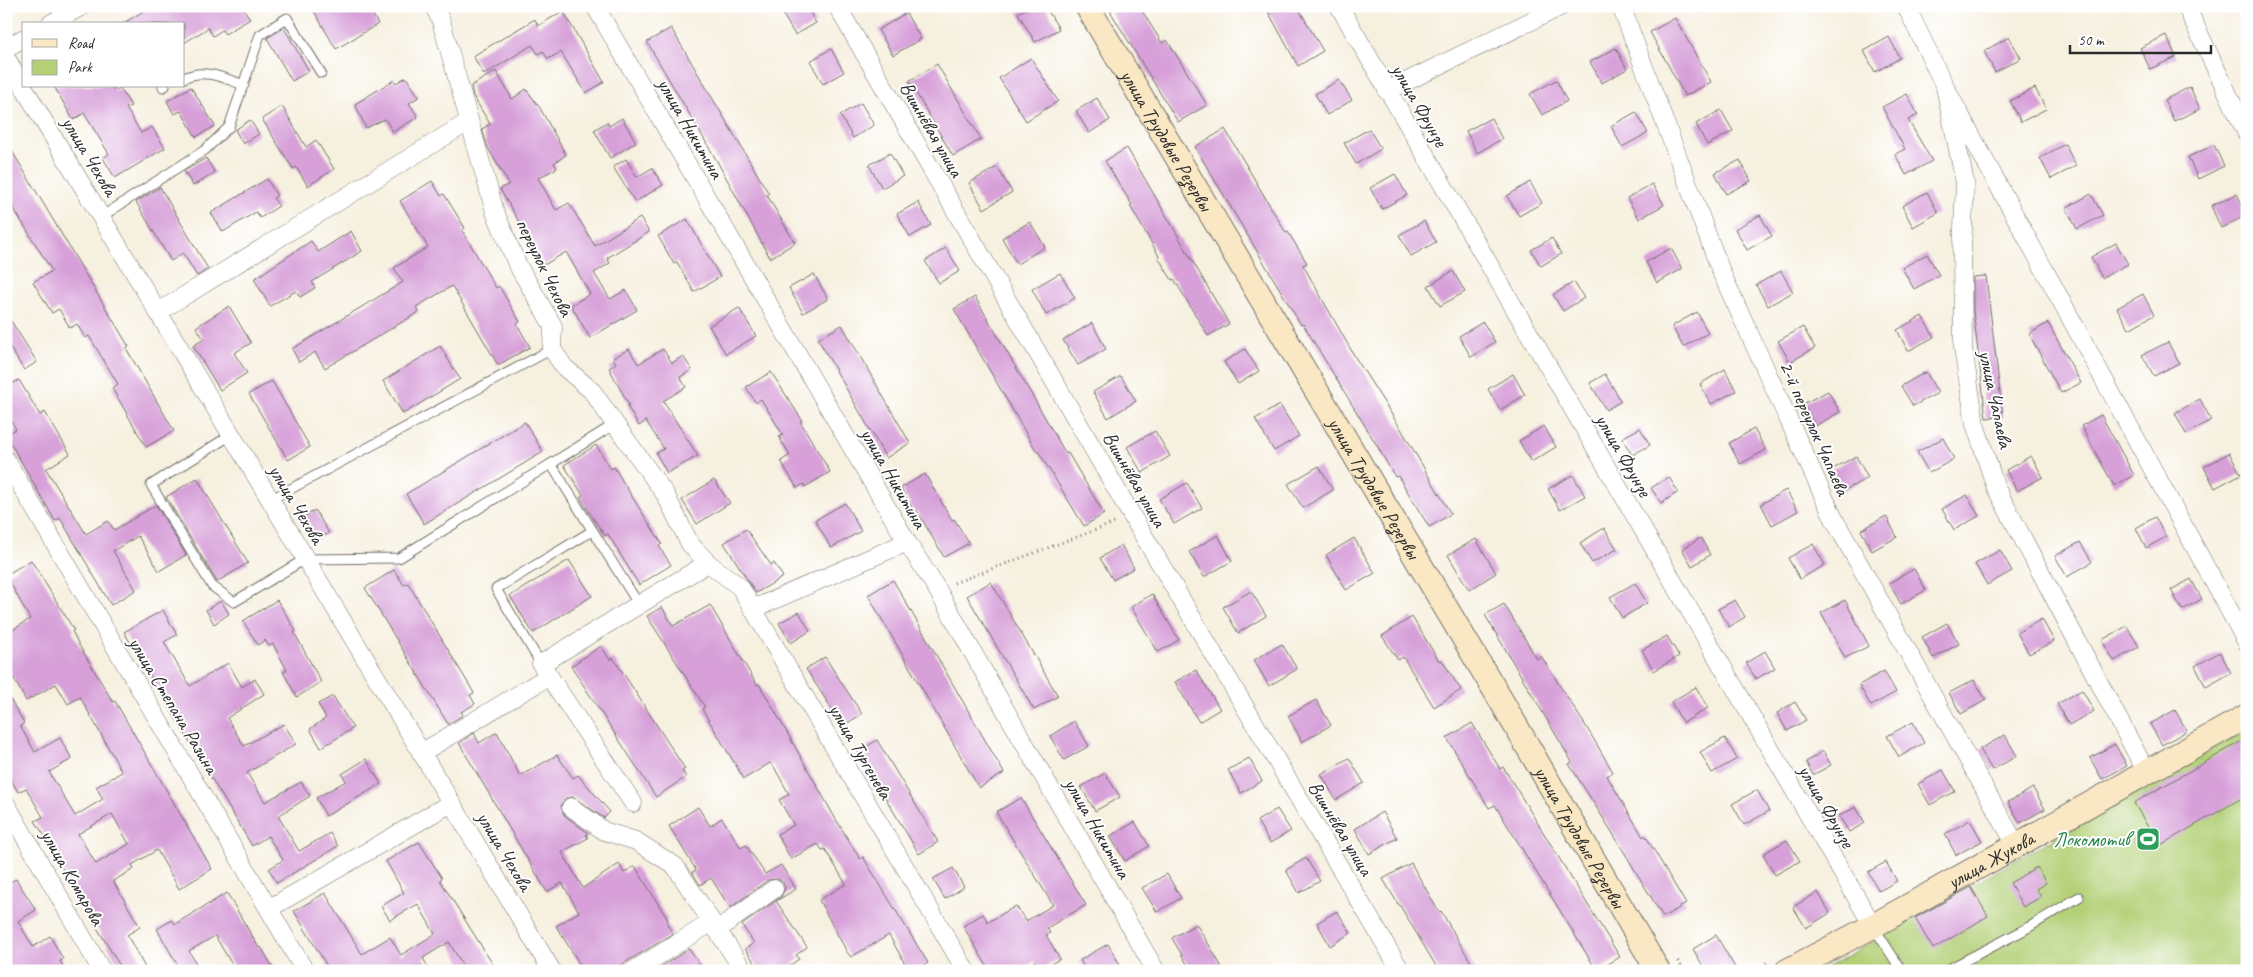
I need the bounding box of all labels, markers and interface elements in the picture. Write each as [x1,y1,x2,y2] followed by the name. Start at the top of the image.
[22,22,185,88] legend
[2070,22,2212,54] scale bar
[2078,31,2105,50] text: 50 m
[68,34,95,53] text: Road
[68,58,93,77] text: Park
[1385,58,1454,152] street label: улица Фрунзе
[1114,64,1219,217] street label: улица Трудовые Резервы
[651,73,730,184] street label: улица Никитина
[894,77,970,183] street label: Вишнёвая улица
[56,111,124,202] street label: улица Чехова
[510,214,580,321] street label: переулок Чехова
[1973,347,2018,451] street label: улица Чапаева
[1774,357,1856,501] street label: 2-й переулок Чапаева
[1589,408,1658,502] street label: улица Фрунзе
[1322,412,1426,565] street label: улица Трудовые Резервы
[854,423,933,534] street label: улица Никитина
[1097,427,1173,533] street label: Вишнёвая улица
[263,459,331,550] street label: улица Чехова
[122,631,225,780] street label: улица Степана Разина
[823,698,899,805] street label: улица Тургенева
[1792,759,1861,853] street label: улица Фрунзе
[1528,761,1631,914] street label: улица Трудовые Резервы
[1058,773,1137,884] street label: улица Никитина
[1303,776,1380,882] street label: Вишнёвая улица
[471,806,539,897] street label: улица Чехова
[35,824,111,931] street label: улица Комарова
[1942,825,2040,895] street label: улица Жукова
[2135,826,2161,852] sports icon: Локомотив
[2054,827,2135,852] place label: Локомотив

